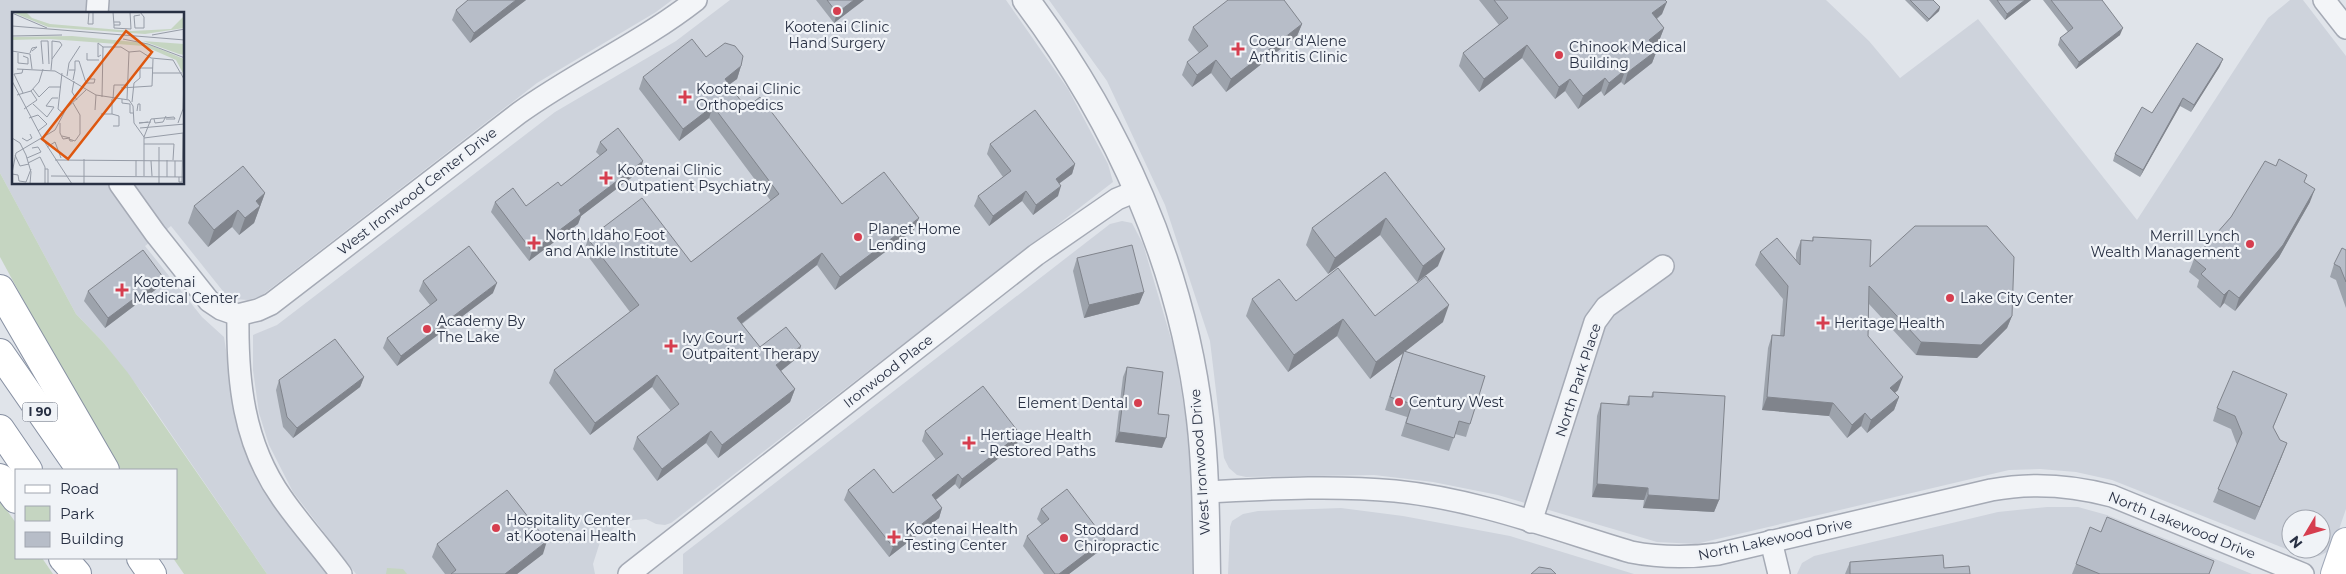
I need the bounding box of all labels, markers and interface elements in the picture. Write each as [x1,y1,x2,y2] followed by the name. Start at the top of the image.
[831,5,843,17] marker: Kootenai Clinic Hand Surgery
[12,12,185,185] inset map
[785,18,890,52] place label: Kootenai Clinic Hand Surgery
[1249,32,1348,66] place label: Coeur d'Alene Arthritis Clinic
[1569,38,1686,72] place label: Chinook Medical Building
[1231,42,1245,56] marker: Coeur d'Alene Arthritis Clinic
[1553,49,1565,61] marker: Chinook Medical Building
[696,80,801,114] place label: Kootenai Clinic Orthopedics
[678,90,692,104] marker: Kootenai Clinic Orthopedics
[334,123,500,259] street label: West Ironwood Center Drive
[617,161,771,195] place label: Kootenai Clinic Outpatient Psychiatry
[599,171,613,185] marker: Kootenai Clinic Outpatient Psychiatry
[868,220,961,254] place label: Planet Home Lending
[545,226,678,260] place label: North Idaho Foot and Ankle Institute
[2090,227,2240,261] place label: Merrill Lynch Wealth Management
[852,231,864,243] marker: Planet Home Lending
[527,236,541,250] marker: North Idaho Foot and Ankle Institute
[2244,238,2256,250] marker: Merrill Lynch Wealth Management
[133,273,239,307] place label: Kootenai Medical Center
[115,283,129,297] marker: Kootenai Medical Center
[1960,289,2074,307] place label: Lake City Center
[1944,292,1956,304] marker: Lake City Center
[437,312,525,346] place label: Academy By The Lake
[1834,314,1945,332] place label: Heritage Health
[1816,316,1830,330] marker: Heritage Health
[1551,321,1605,439] street label: North Park Place
[421,323,433,335] marker: Academy By The Lake
[682,329,819,363] place label: Ivy Court Outpaitent Therapy
[840,330,936,412] street label: Ironwood Place
[664,339,678,353] marker: Ivy Court Outpaitent Therapy
[1186,388,1214,536] street label: West Ironwood Drive
[1409,393,1504,411] place label: Century West
[1017,394,1128,412] place label: Element Dental
[1393,396,1405,408] marker: Century West
[1132,397,1144,409] marker: Element Dental
[22,402,58,422] road number: I 90
[980,426,1096,460] place label: Hertiage Health - Restored Paths
[962,436,976,450] marker: Hertiage Health - Restored Paths
[15,469,178,559] legend
[60,479,99,498] text: Road
[2106,487,2258,563] street label: North Lakewood Drive
[60,504,94,523] text: Park
[2281,509,2331,559] north arrow
[506,511,637,545] place label: Hospitality Center at Kootenai Health
[1696,514,1854,564] street label: North Lakewood Drive
[905,520,1018,554] place label: Kootenai Health Testing Center
[1074,521,1160,555] place label: Stoddard Chiropractic
[490,522,502,534] marker: Hospitality Center at Kootenai Health
[60,529,124,548] text: Building
[887,530,901,544] marker: Kootenai Health Testing Center
[1058,532,1070,544] marker: Stoddard Chiropractic
[2285,532,2306,552] text: N

